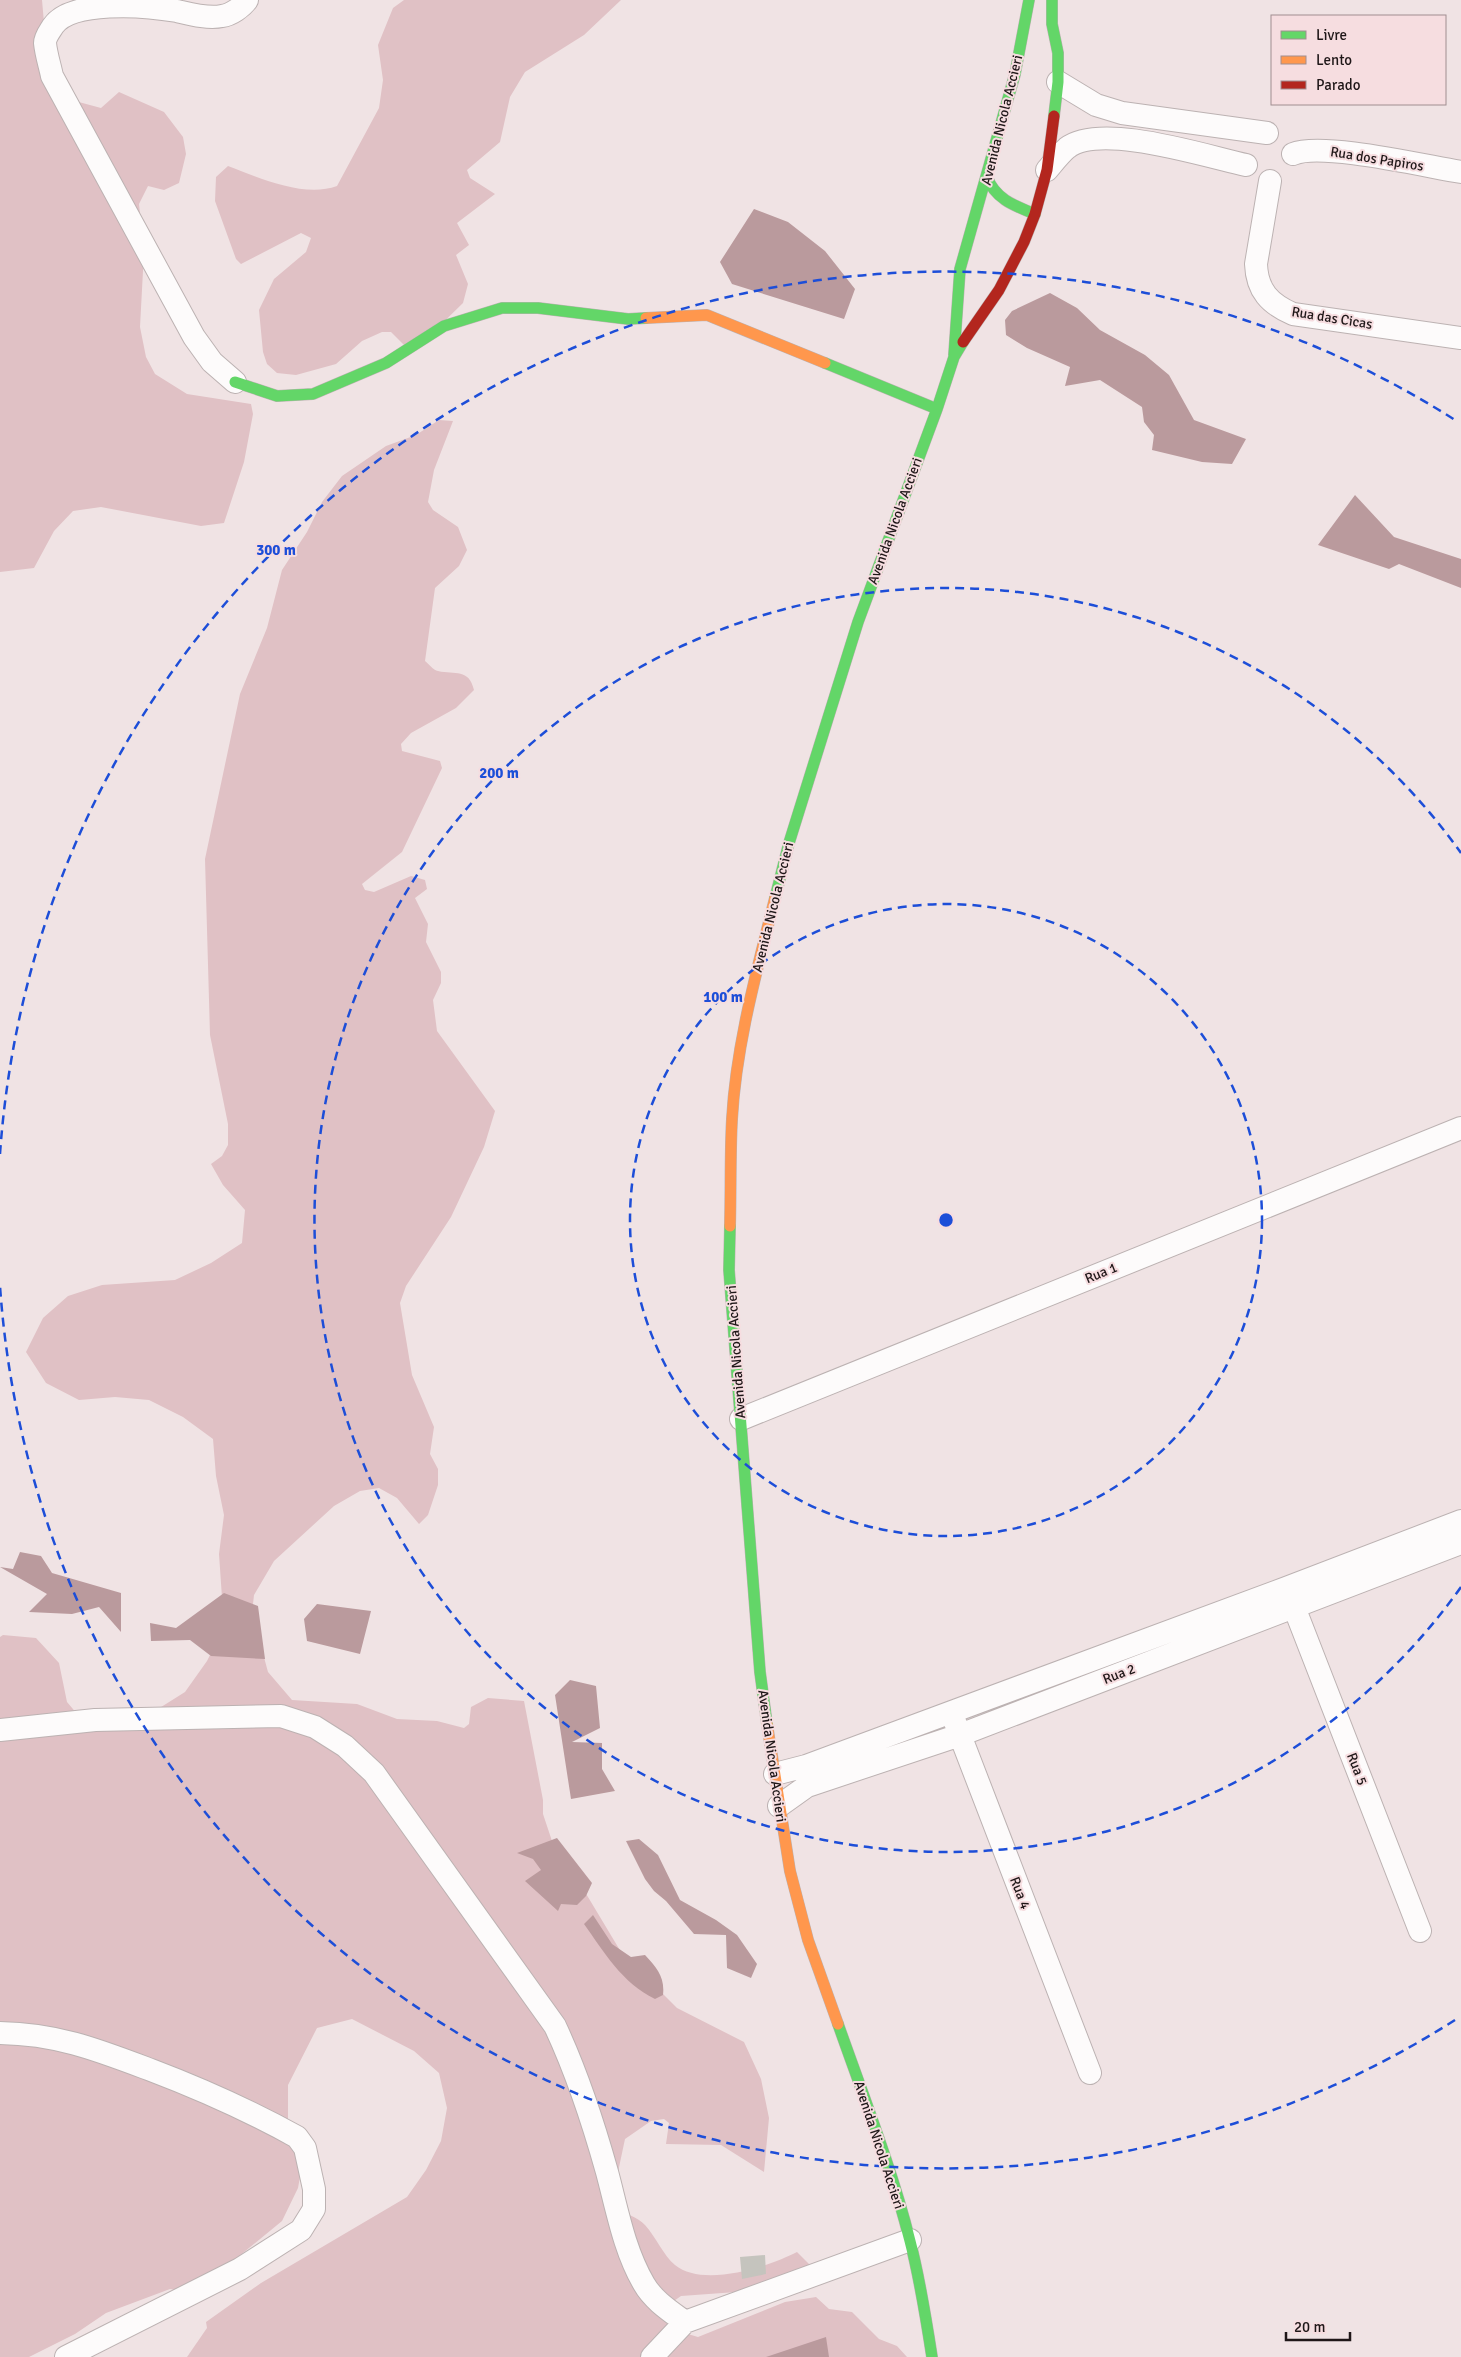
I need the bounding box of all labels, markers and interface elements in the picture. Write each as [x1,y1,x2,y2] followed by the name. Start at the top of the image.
[1271,15,1446,105] legend
[1316,26,1347,44] text: Livre
[1316,51,1352,69] text: Lento
[978,53,1026,187] street label: Avenida Nicola Accieri
[1316,76,1361,94] text: Parado
[1329,143,1425,175] street label: Rua dos Papiros
[1290,303,1374,333] street label: Rua das Cicas
[864,455,926,587] street label: Avenida Nicola Accieri
[256,541,296,559] text: 300 m
[479,764,519,782] text: 200 m
[749,840,797,974] street label: Avenida Nicola Accieri
[703,988,743,1006] text: 100 m
[937,1211,955,1229] centre of rings
[1082,1259,1120,1287] street label: Rua 1
[723,1285,749,1419] street label: Avenida Nicola Accieri
[1100,1660,1138,1688] street label: Rua 2
[754,1689,790,1823] street label: Avenida Nicola Accieri
[1343,1750,1371,1788] street label: Rua 5
[1006,1874,1034,1912] street label: Rua 4
[850,2079,908,2211] street label: Avenida Nicola Accieri
[1286,2310,1350,2342] scale bar
[1294,2318,1325,2336] text: 20 m

